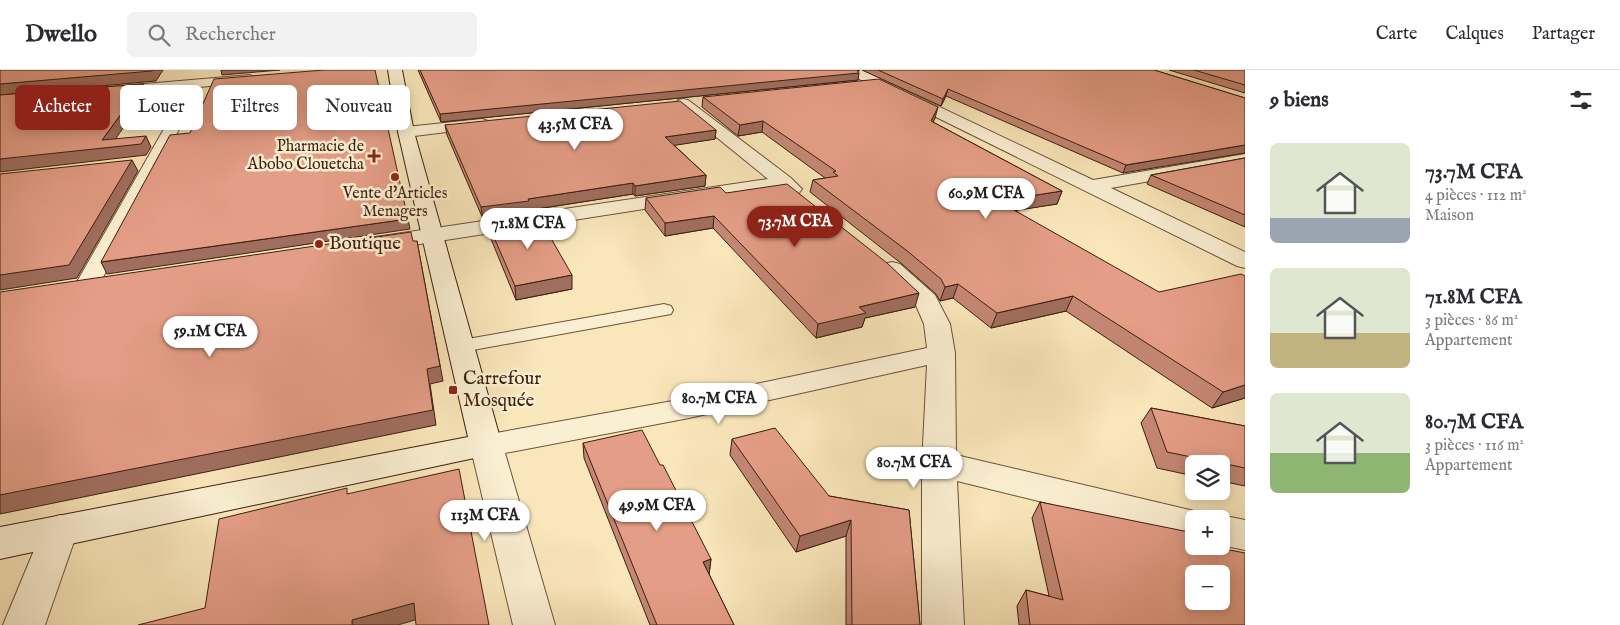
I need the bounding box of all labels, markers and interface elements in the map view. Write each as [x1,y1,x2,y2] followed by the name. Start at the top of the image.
[127,12,477,57] search box
[25,19,97,50] text: Dwello
[145,21,173,49] icon: search
[185,23,276,47] text: Rechercher
[1376,23,1417,46] text: Carte
[1445,23,1504,46] text: Calques
[1532,23,1595,46] text: Partager
[15,85,110,130] chip: Acheter
[120,85,203,130] chip: Louer
[213,85,297,130] chip: Filtres
[307,85,410,130] chip: Nouveau
[1567,86,1595,114] icon: filters
[1270,87,1329,114] text: 9 biens
[518,108,632,151] pin: 43.5M CFA
[538,115,612,135] text: 43.5M CFA
[247,137,364,175] place label: Pharmacie de Abobo Clouetcha
[368,150,380,162] marker: Pharmacie de Abobo Clouetcha
[1425,159,1522,186] text: 73.7M CFA
[1310,163,1370,223] icon: home
[389,171,401,183] marker: Vente d'Articles Menagers
[929,178,1043,220] pin: 60.9M CFA
[342,184,448,222] place label: Vente d'Articles Menagers
[948,184,1024,204] text: 60.9M CFA
[1425,186,1527,206] text: 4 pièces · 112 m²
[738,206,852,248] pin: 73.7M CFA
[1425,206,1474,226] text: Maison
[471,208,585,250] pin: 71.8M CFA
[758,212,832,232] text: 73.7M CFA
[491,214,565,234] text: 71.8M CFA
[329,232,401,256] place label: Boutique
[313,238,325,250] marker: Boutique
[1425,284,1522,311] text: 71.8M CFA
[1310,288,1370,348] icon: home
[1425,311,1518,331] text: 3 pièces · 86 m²
[153,316,267,358] pin: 59.1M CFA
[174,322,246,342] text: 59.1M CFA
[1425,331,1512,351] text: Appartement
[463,367,541,413] place label: Carrefour Mosquée
[662,382,776,425] pin: 80.7M CFA
[447,384,459,396] marker: Carrefour Mosquée
[682,389,756,409] text: 80.7M CFA
[1425,409,1523,436] text: 80.7M CFA
[1310,413,1370,473] icon: home
[1425,436,1524,456] text: 3 pièces · 116 m²
[857,446,971,489] pin: 80.7M CFA
[877,453,951,473] text: 80.7M CFA
[1185,455,1230,610] map controls
[1185,455,1230,500] button: layers
[1425,456,1512,476] text: Appartement
[600,490,714,532] pin: 49.9M CFA
[619,496,695,516] text: 49.9M CFA
[433,500,537,542] pin: 113M CFA
[451,506,519,526] text: 113M CFA
[1185,510,1230,555] button: +
[1185,565,1230,610] button: −

